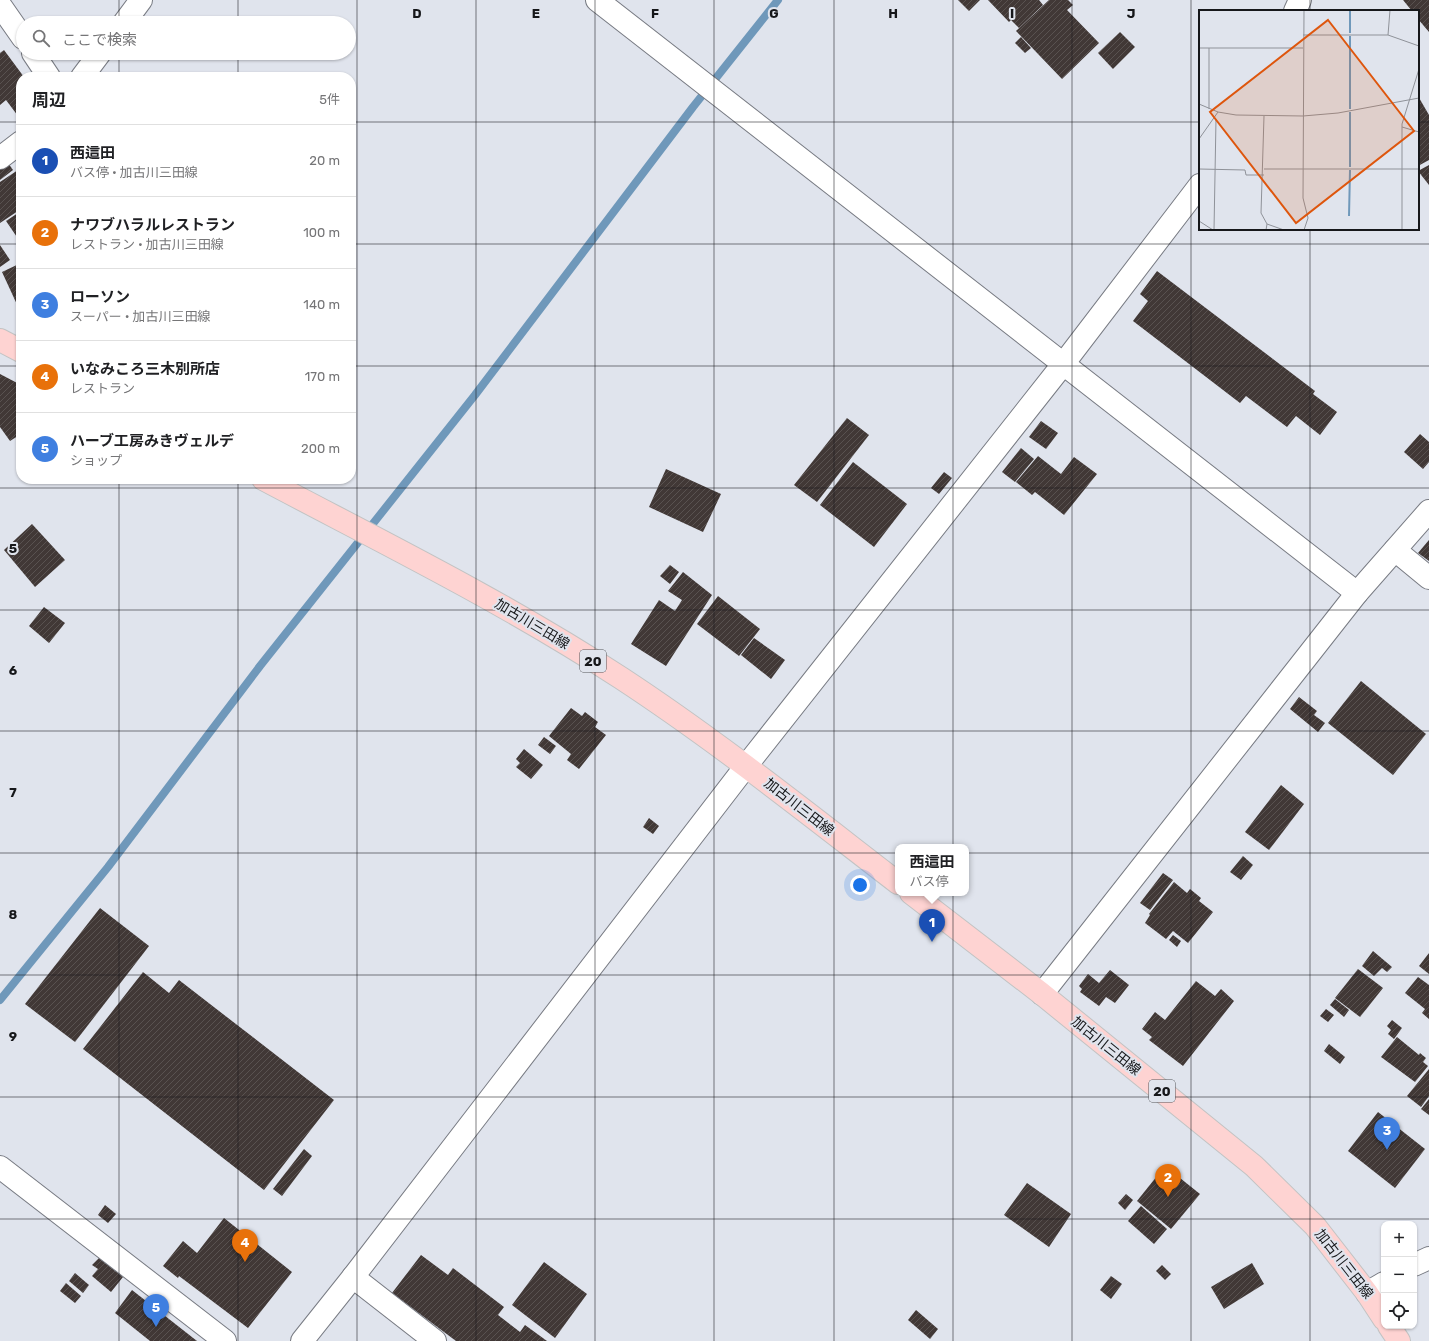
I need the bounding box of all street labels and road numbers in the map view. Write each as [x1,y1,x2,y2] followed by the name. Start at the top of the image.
[492,595,572,653] street label: 加古川三田線
[580,650,606,672] road number: 20
[761,774,837,840] street label: 加古川三田線
[1068,1013,1144,1079] street label: 加古川三田線
[1149,1080,1175,1102] road number: 20
[1311,1226,1377,1302] street label: 加古川三田線

